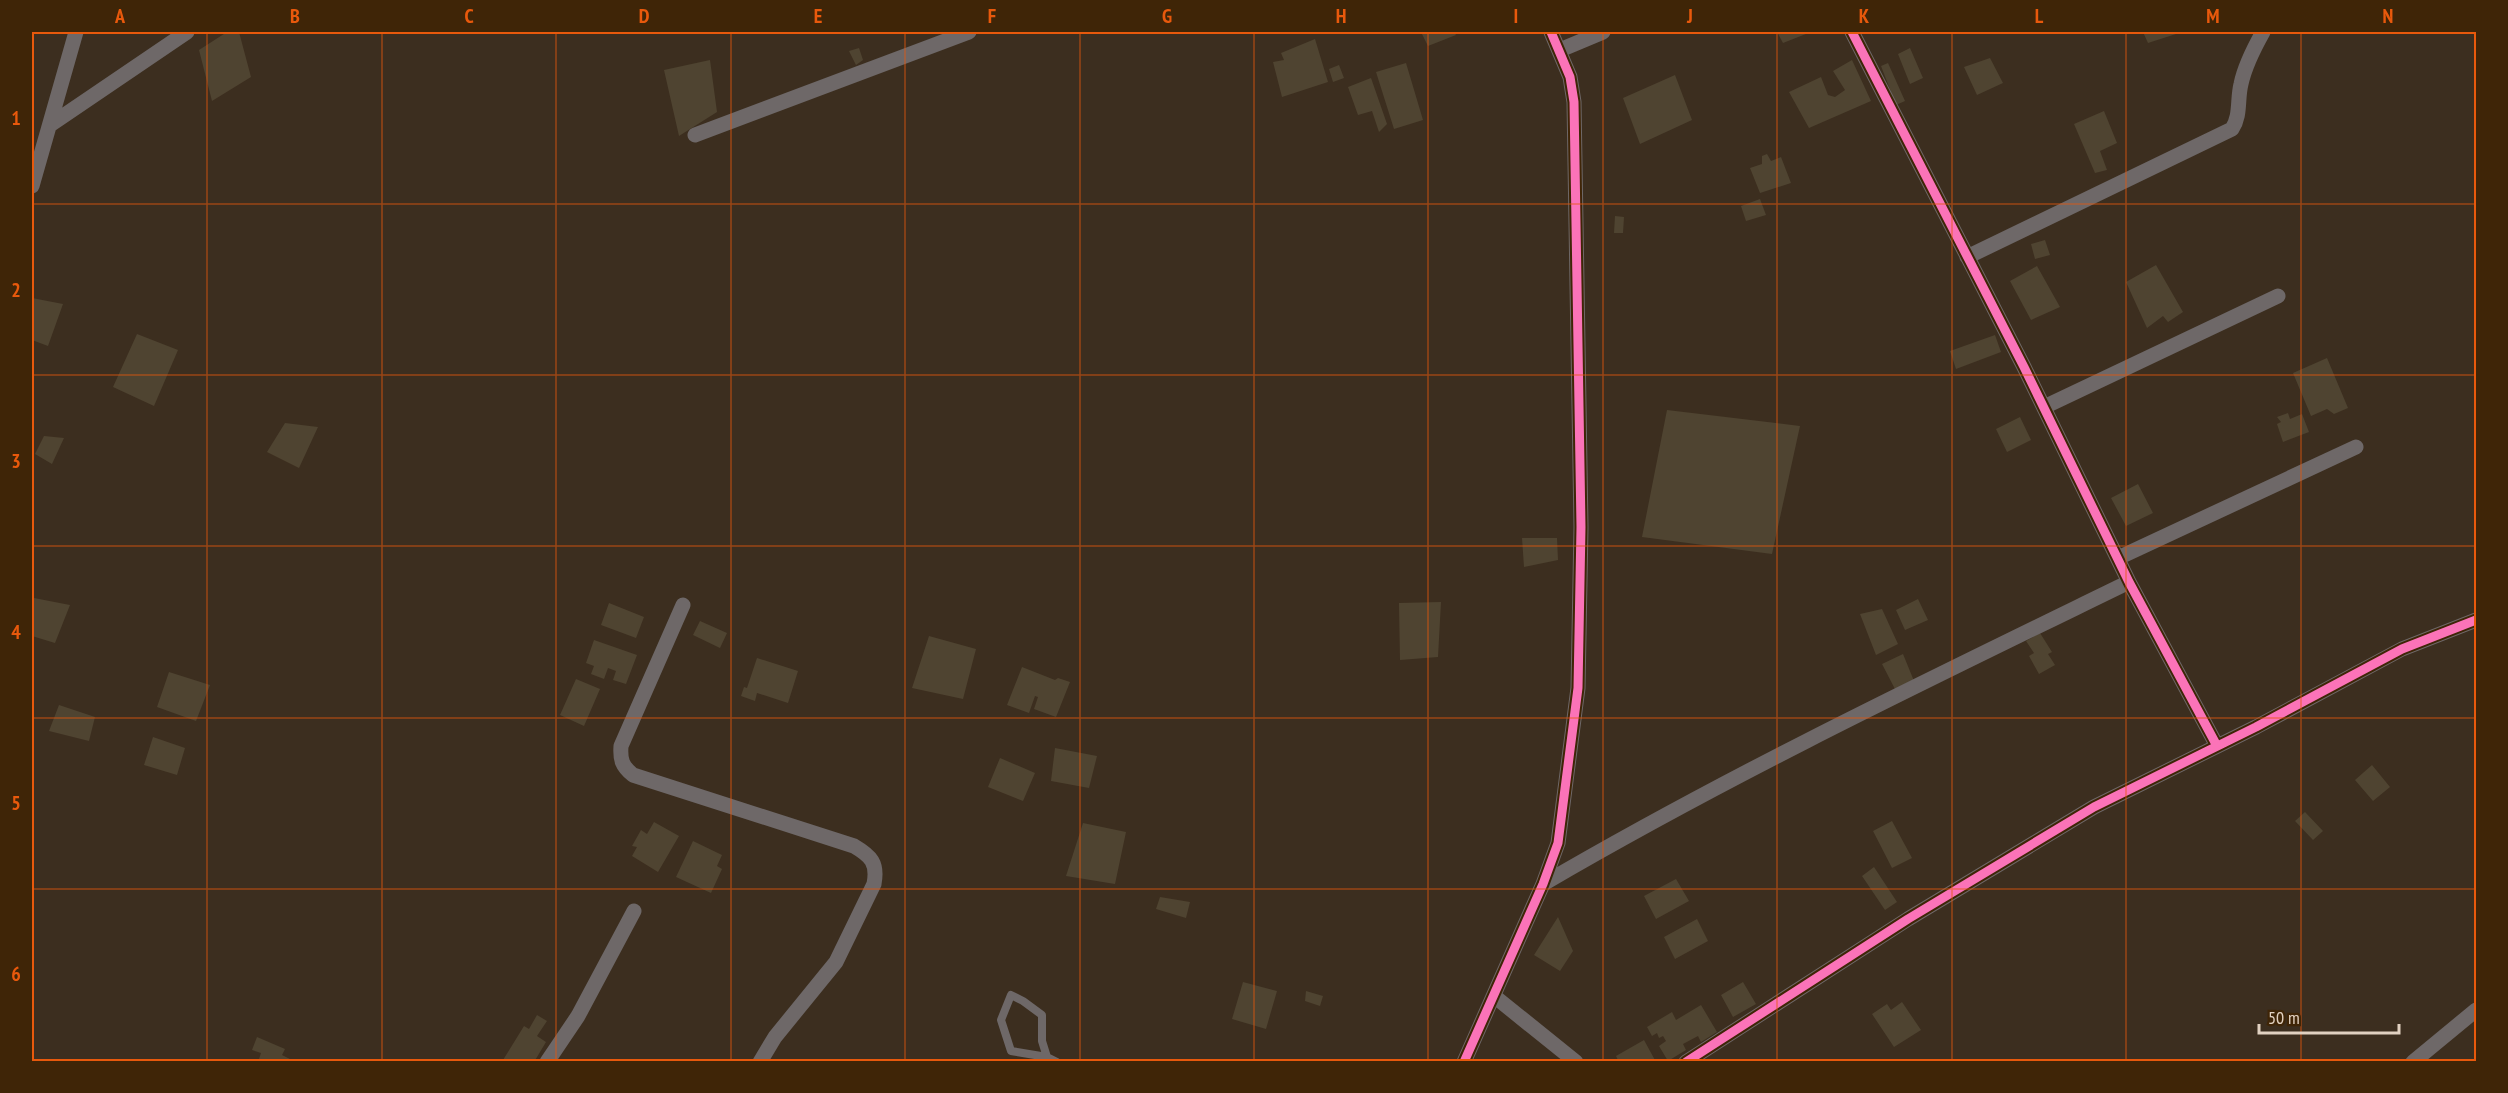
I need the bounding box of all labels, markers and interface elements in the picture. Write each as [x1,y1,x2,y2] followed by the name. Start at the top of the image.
[114,3,126,29] text: A
[290,3,300,29] text: B
[464,3,474,29] text: C
[639,3,650,29] text: D
[814,3,822,29] text: E
[988,3,996,29] text: F
[1162,3,1172,29] text: G
[1336,3,1346,29] text: H
[1514,3,1518,29] text: I
[1686,3,1693,29] text: J
[1859,3,1870,29] text: K
[2035,3,2044,29] text: L
[2206,3,2220,29] text: M
[2383,3,2393,29] text: N
[11,105,21,131] text: 1
[11,277,21,303] text: 2
[11,448,21,474] text: 3
[11,619,21,645] text: 4
[11,790,21,816] text: 5
[11,961,21,987] text: 6
[2259,997,2398,1035] scale bar
[2268,1006,2300,1029] text: 50 m

